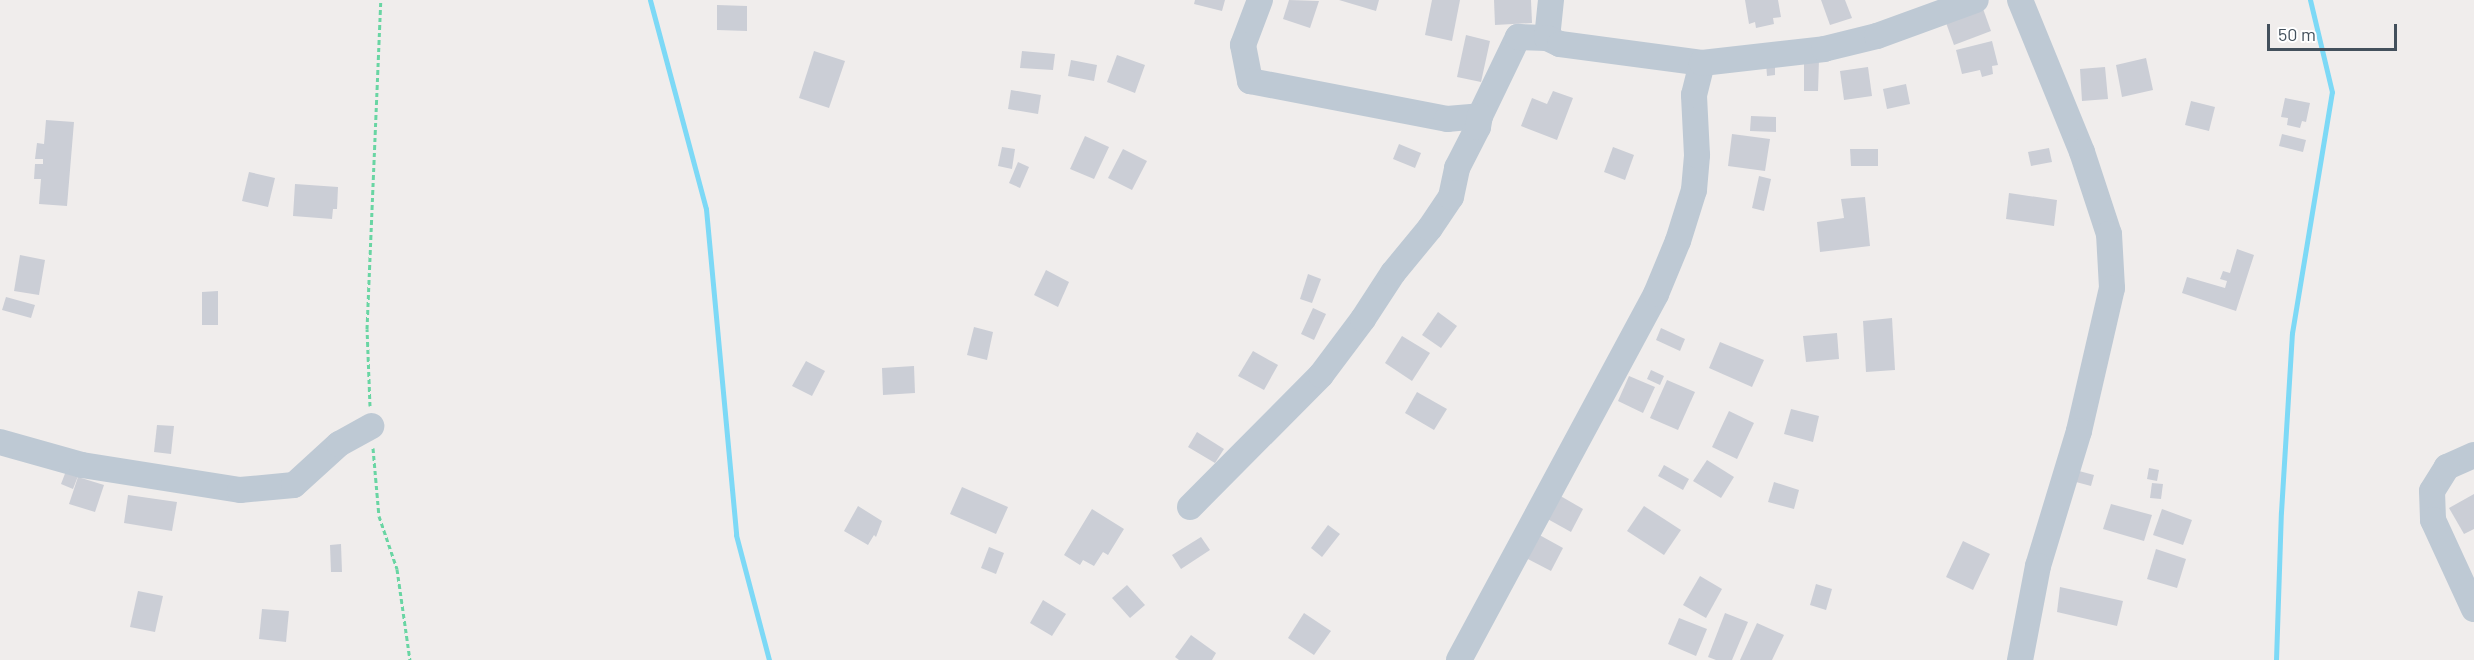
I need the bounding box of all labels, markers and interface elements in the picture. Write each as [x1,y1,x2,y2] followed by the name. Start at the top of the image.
[2270,12,2400,50] scale bar
[2278,23,2316,45] text: 50 m

